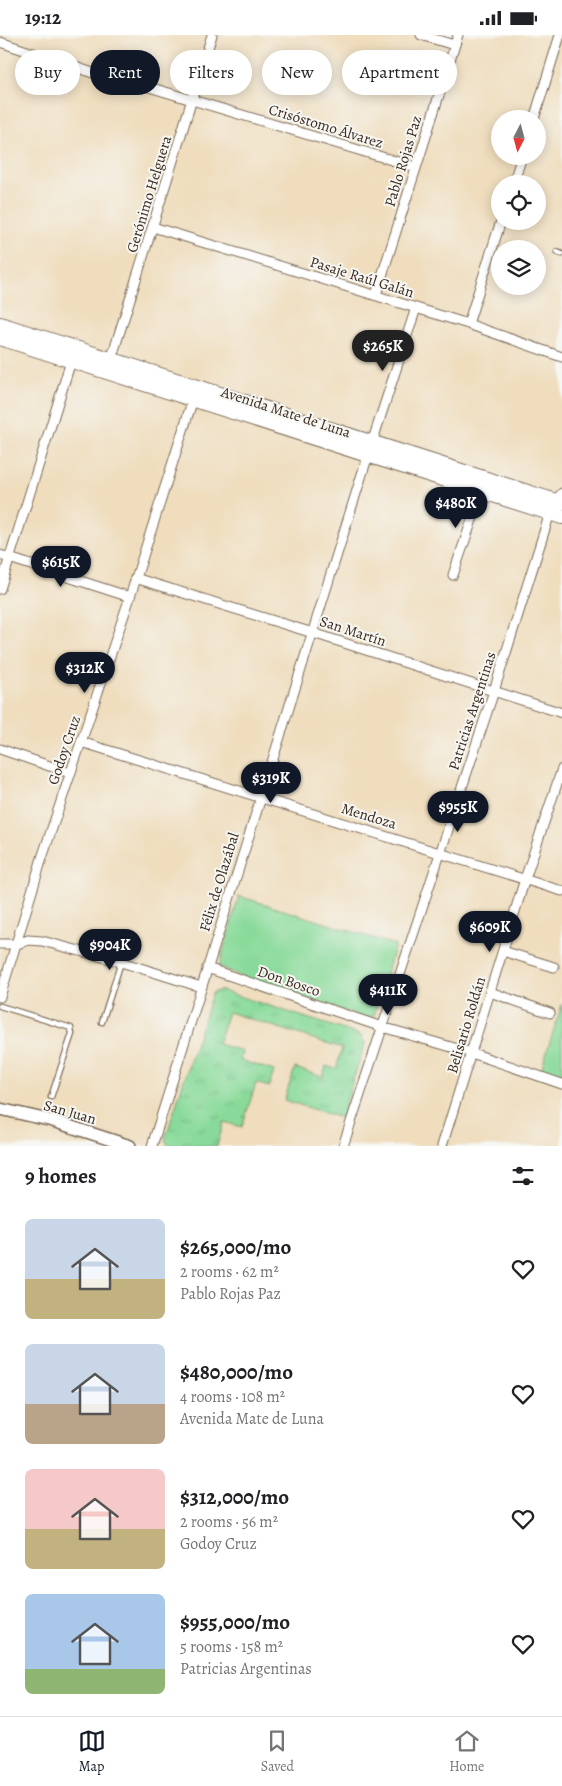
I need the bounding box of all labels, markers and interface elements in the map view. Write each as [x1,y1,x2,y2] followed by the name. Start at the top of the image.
[25,5,61,31] text: 19:12
[15,50,80,95] chip: Buy
[90,50,160,95] chip: Rent
[170,50,252,95] chip: Filters
[262,50,332,95] chip: New
[342,50,457,95] chip: Apartment
[266,99,386,153] street label: Crisóstomo Álvarez
[491,110,546,165] north arrow
[491,110,546,295] map controls
[380,113,426,209] street label: Pablo Rojas Paz
[122,133,176,255] street label: Gerónimo Helguera
[491,175,546,230] button: locate
[491,240,546,295] button: layers
[308,252,416,302] street label: Pasaje Raúl Galán
[348,329,418,372] pin: $265K
[363,335,403,357] text: $265K
[218,381,353,442] street label: Avenida Mate de Luna
[421,487,491,529] pin: $480K
[435,492,477,514] text: $480K
[26,545,96,588] pin: $615K
[42,551,80,573] text: $615K
[317,611,389,651] street label: San Martín
[443,649,501,773] street label: Patricias Argentinas
[50,651,120,694] pin: $312K
[66,657,104,679] text: $312K
[43,713,85,787] street label: Godoy Cruz
[236,761,306,804] pin: $319K
[252,767,290,789] text: $319K
[423,791,493,833] pin: $955K
[438,796,478,818] text: $955K
[339,798,399,834] street label: Mendoza
[194,830,244,934] street label: Félix de Olazábal
[455,911,525,953] pin: $609K
[470,916,510,938] text: $609K
[75,929,145,971] pin: $904K
[90,934,130,956] text: $904K
[255,961,323,1001] street label: Don Bosco
[353,973,423,1016] pin: $411K
[442,974,490,1076] street label: Belisario Roldán
[370,979,406,1001] text: $411K
[41,1095,99,1129] street label: San Juan
[25,1162,96,1190] text: 9 homes
[509,1162,537,1190] icon: filters
[180,1233,291,1261] text: $265,000/mo
[65,1239,125,1299] icon: home
[509,1255,537,1283] icon: heart
[180,1261,279,1283] text: 2 rooms · 62 m²
[180,1283,281,1305] text: Pablo Rojas Paz
[180,1358,293,1386] text: $480,000/mo
[65,1364,125,1424] icon: home
[509,1380,537,1408] icon: heart
[180,1386,285,1408] text: 4 rooms · 108 m²
[180,1408,324,1430] text: Avenida Mate de Luna
[180,1483,289,1511] text: $312,000/mo
[65,1489,125,1549] icon: home
[509,1505,537,1533] icon: heart
[180,1511,278,1533] text: 2 rooms · 56 m²
[180,1533,257,1555] text: Godoy Cruz
[180,1608,290,1636] text: $955,000/mo
[65,1614,125,1674] icon: home
[509,1630,537,1658] icon: heart
[180,1636,283,1658] text: 5 rooms · 158 m²
[180,1658,312,1680] text: Patricias Argentinas
[78,1727,106,1776] tab: Map
[261,1727,294,1776] tab: Saved
[449,1727,484,1776] tab: Home

